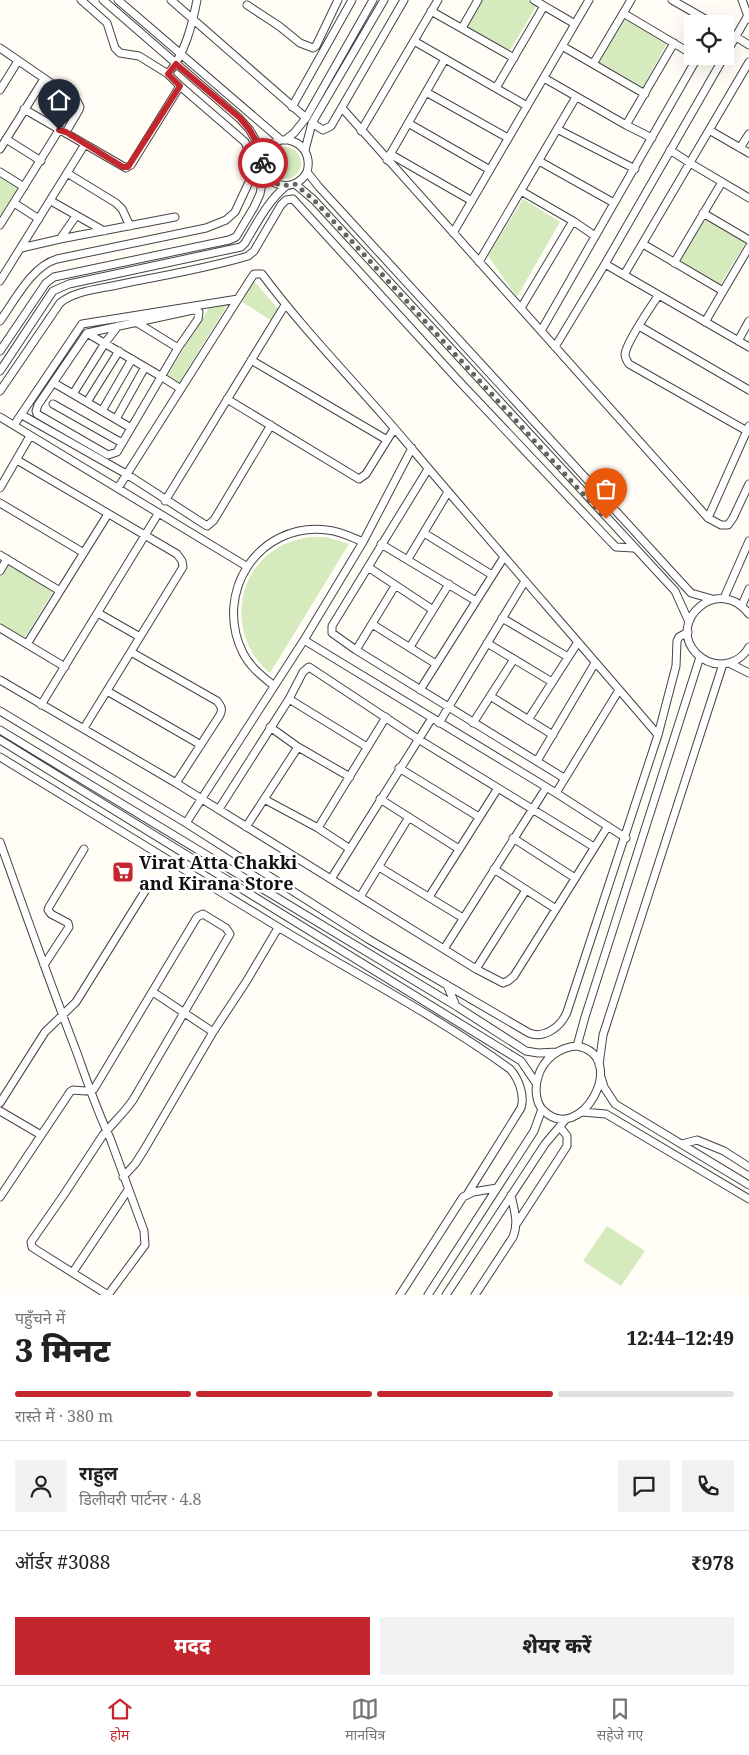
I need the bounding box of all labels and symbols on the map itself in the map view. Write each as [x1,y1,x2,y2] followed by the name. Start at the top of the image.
[38,79,80,130] pin
[238,138,288,188] courier
[585,468,627,519] pin
[139,850,298,895] place label: Virat Atta Chakki and Kirana Store
[111,860,135,884] supermarket icon: Virat Atta Chakki and Kirana Store

